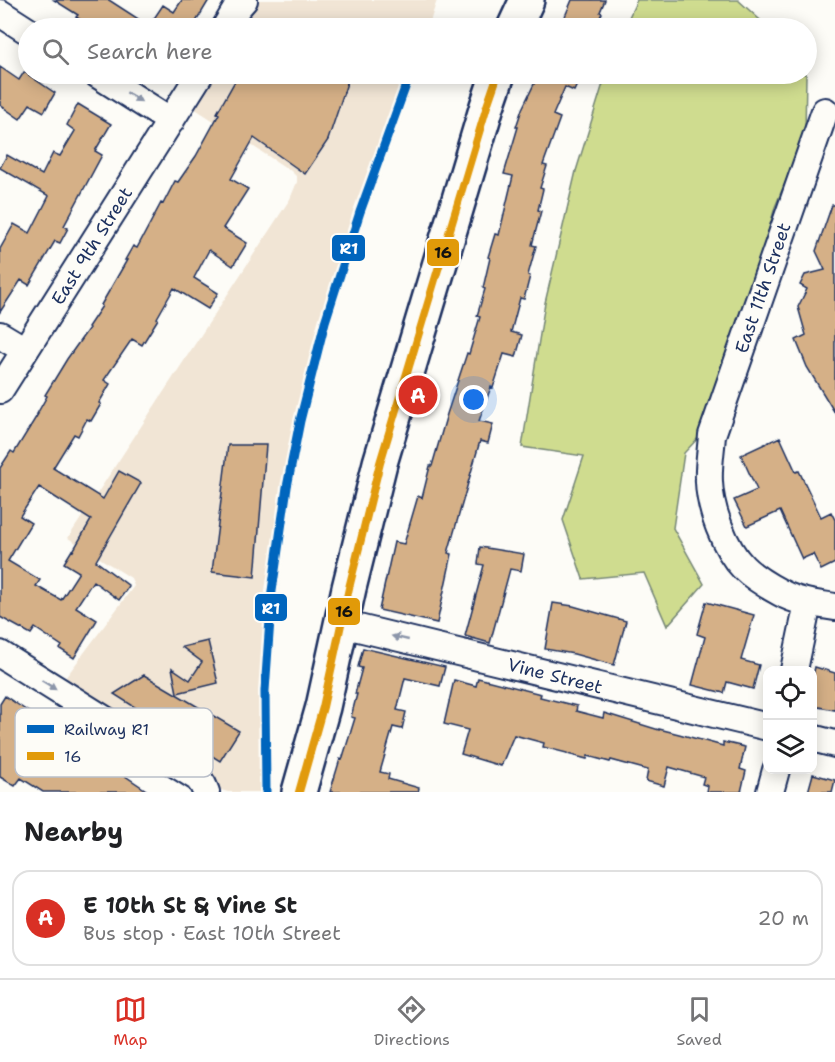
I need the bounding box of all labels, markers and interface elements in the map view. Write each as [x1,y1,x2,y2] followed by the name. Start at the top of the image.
[18,18,817,84] search box
[39,35,72,68] icon: search
[87,37,213,66] text: Search here
[126,91,142,102] one-way arrow
[46,182,138,310] street label: East 9th Street
[729,219,797,356] street label: East 11th Street
[331,234,366,262] line badge: R1
[340,238,358,259] text: R1
[426,238,460,267] line badge: 16
[434,242,452,263] text: 16
[398,372,438,418] pin: A
[459,385,488,414] your location
[254,593,288,622] line badge: R1
[327,597,361,626] line badge: 16
[262,598,280,619] text: R1
[335,601,353,622] text: 16
[390,633,409,642] one-way arrow
[505,653,605,699] street label: Vine Street
[763,666,817,774] map controls
[763,666,817,720] button: locate
[41,679,58,690] one-way arrow
[15,708,213,777] legend
[64,719,149,740] text: Railway R1
[763,720,817,774] button: layers
[64,746,81,767] text: 16
[24,814,123,849] text: Nearby
[83,891,297,920] text: E 10th St & Vine St
[38,905,53,931] text: A
[758,905,809,931] text: 20 m
[83,920,341,946] text: Bus stop · East 10th Street
[113,993,147,1050] tab: Map
[374,993,450,1050] tab: Directions
[676,993,722,1050] tab: Saved

